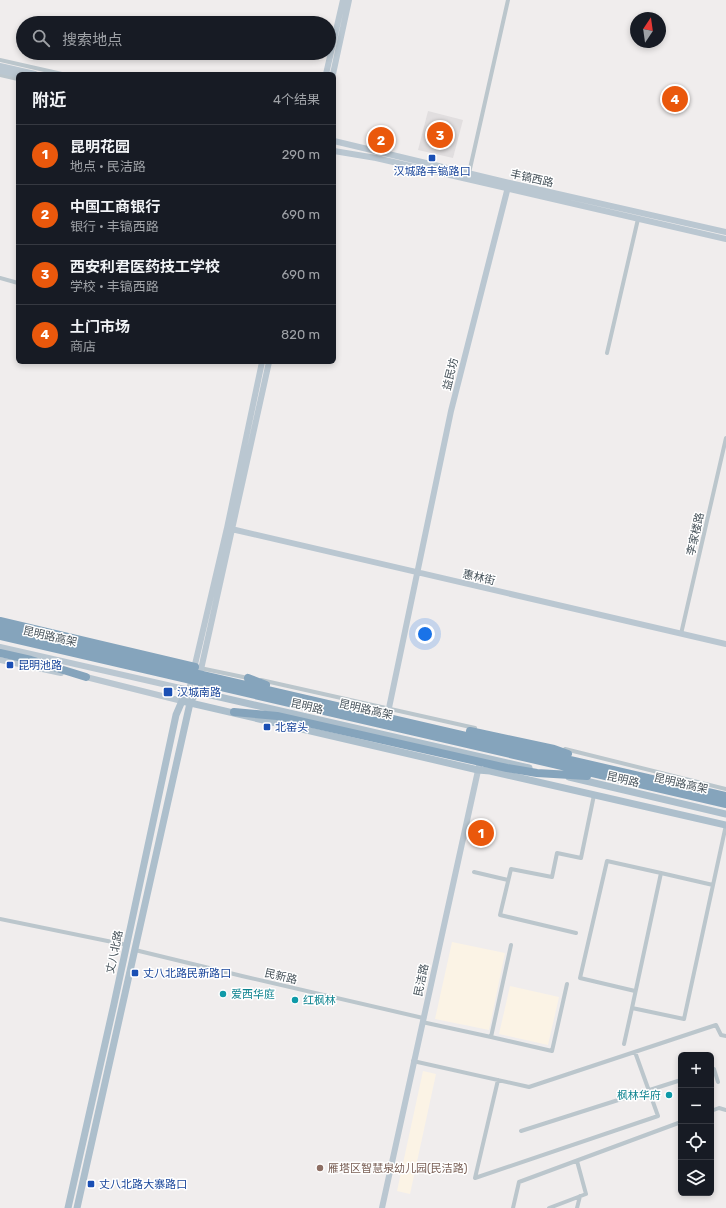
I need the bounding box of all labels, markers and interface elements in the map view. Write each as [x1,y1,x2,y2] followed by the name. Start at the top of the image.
[630,12,666,48] north arrow
[16,16,336,60] search box
[30,27,52,49] icon: search
[62,31,122,49] text: 搜索地点
[662,84,688,114] pin: 4
[32,90,66,110] text: 附近
[273,92,320,107] text: 4个结果
[427,120,453,150] pin: 3
[368,125,394,155] pin: 2
[70,138,130,156] text: 昆明花园
[42,147,48,162] text: 1
[282,147,320,162] text: 290 m
[427,153,437,163] marker: 汉城路丰镐路口
[70,159,146,174] text: 地点 · 民洁路
[394,165,471,178] place label: 汉城路丰镐路口
[509,167,555,190] street label: 丰镐西路
[70,198,160,216] text: 中国工商银行
[41,207,49,222] text: 2
[281,207,320,222] text: 690 m
[70,219,159,234] text: 银行 · 丰镐西路
[70,258,220,276] text: 西安利君医药技工学校
[41,267,49,282] text: 3
[281,267,320,282] text: 690 m
[70,279,159,294] text: 学校 · 丰镐西路
[70,318,130,336] text: 土门市场
[41,327,49,342] text: 4
[281,327,320,342] text: 820 m
[70,339,96,354] text: 商店
[440,357,461,392] street label: 益民坊
[684,511,707,557] street label: 李家楼路
[461,567,496,588] street label: 惠林街
[22,624,78,649] street label: 昆明路高架
[415,624,435,644] your location
[18,659,62,672] place label: 昆明池路
[5,660,15,670] marker: 昆明池路
[162,686,174,698] marker: 汉城南路
[177,686,221,699] place label: 汉城南路
[289,696,324,717] street label: 昆明路
[338,697,394,722] street label: 昆明路高架
[275,721,308,734] place label: 北窑头
[262,722,272,732] marker: 北窑头
[605,769,640,790] street label: 昆明路
[653,771,709,796] street label: 昆明路高架
[468,818,494,848] pin: 1
[104,929,125,975] street label: 丈八北路
[412,963,431,998] street label: 民洁路
[263,966,298,987] street label: 民新路
[143,967,231,980] place label: 丈八北路民新路口
[130,968,140,978] marker: 丈八北路民新路口
[231,988,275,1001] place label: 爱西华庭
[218,989,228,999] marker: 爱西华庭
[303,994,336,1007] place label: 红枫林
[290,995,300,1005] marker: 红枫林
[678,1052,714,1196] map controls
[678,1052,714,1088] button: +
[678,1088,714,1124] button: −
[617,1089,661,1102] place label: 枫林华府
[664,1090,674,1100] marker: 枫林华府
[678,1124,714,1160] button: locate
[678,1160,714,1196] button: layers
[328,1162,468,1175] place label: 雁塔区智慧泉幼儿园(民洁路)
[315,1163,325,1173] marker: 雁塔区智慧泉幼儿园(民洁路)
[99,1178,187,1191] place label: 丈八北路大寨路口
[86,1179,96,1189] marker: 丈八北路大寨路口

